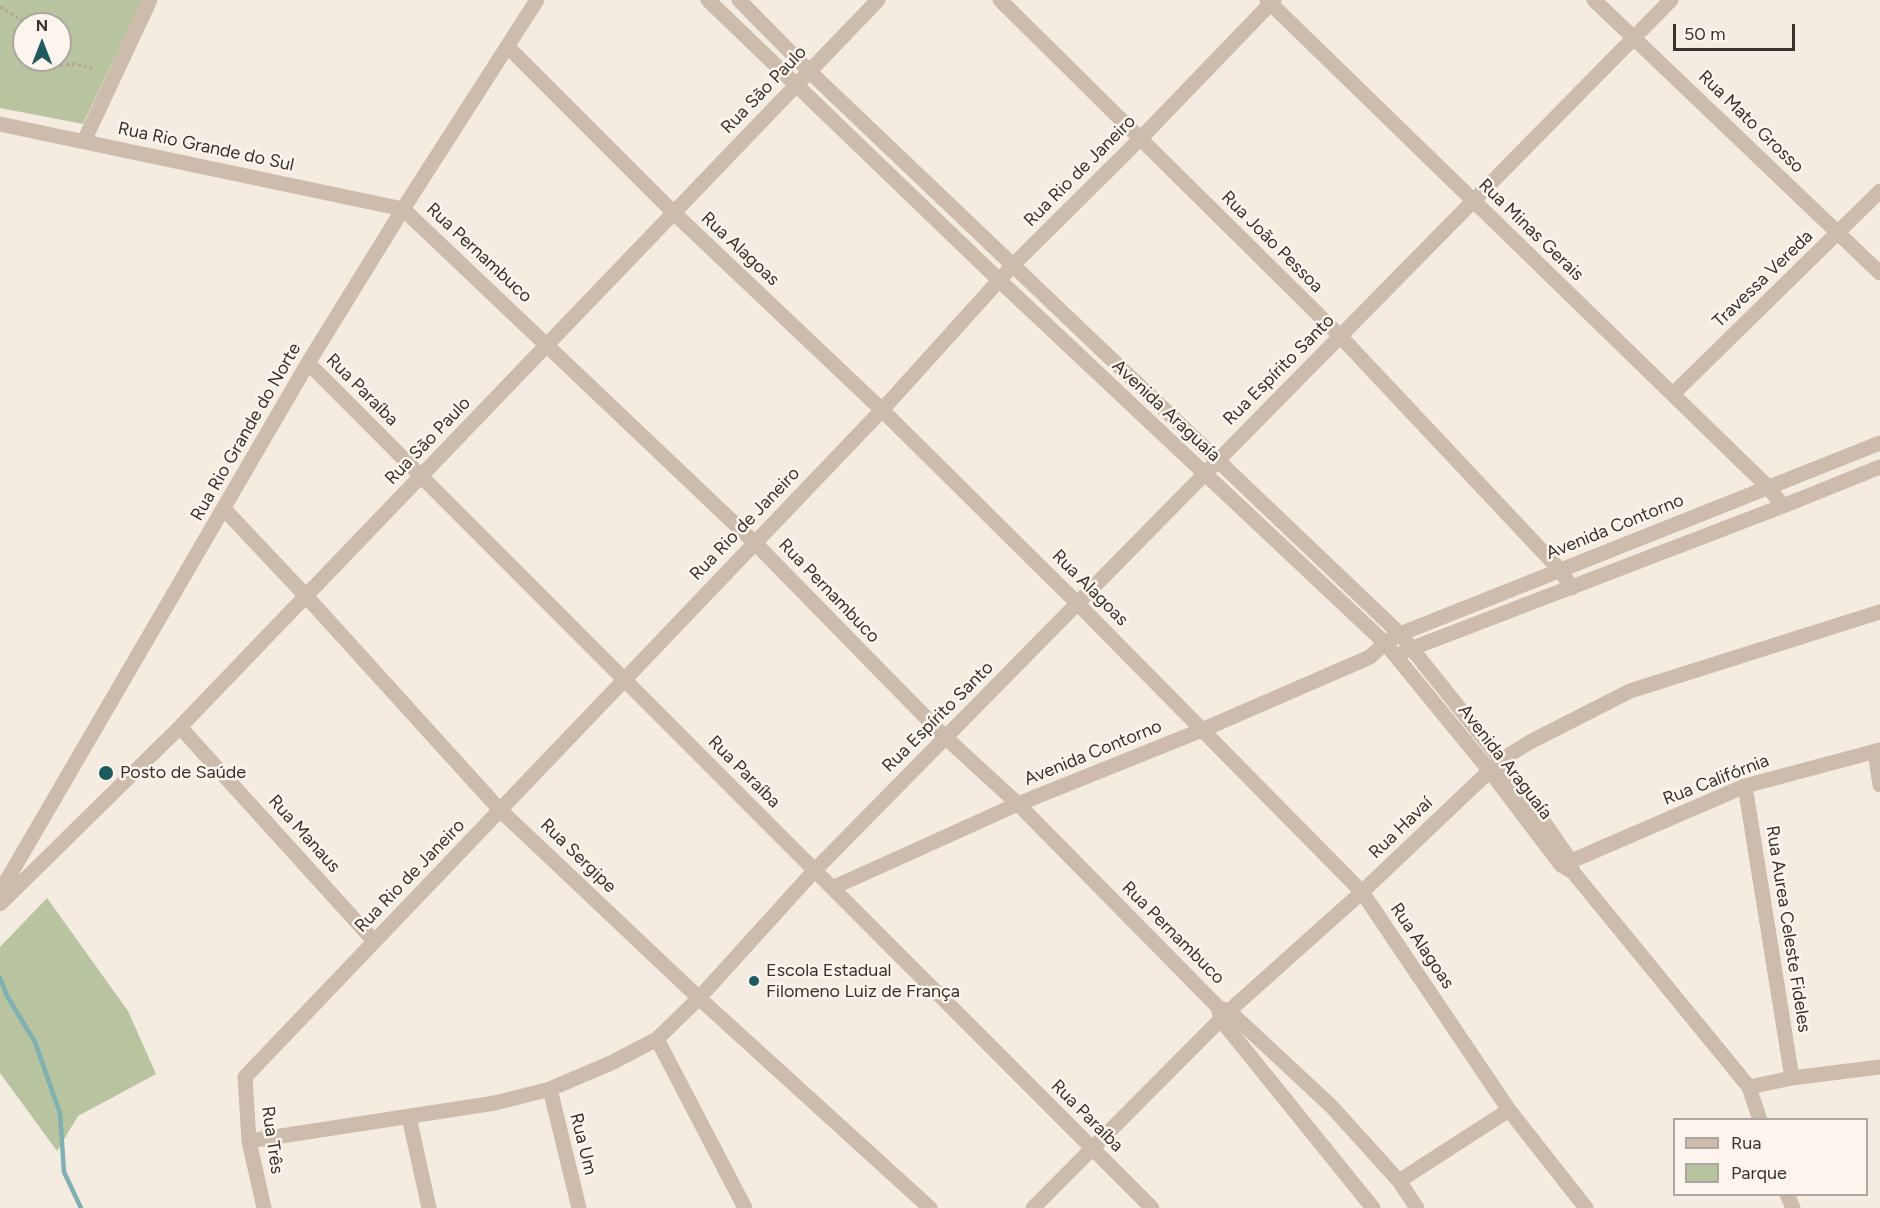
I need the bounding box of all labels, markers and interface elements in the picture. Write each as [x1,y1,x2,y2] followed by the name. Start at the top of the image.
[12,12,72,72] north arrow
[1676,12,1798,50] scale bar
[36,16,48,35] text: N
[1684,23,1726,45] text: 50 m
[717,42,811,138] street label: Rua São Paulo
[1694,66,1808,178] street label: Rua Mato Grosso
[1020,111,1140,231] street label: Rua Rio de Janeiro
[116,118,296,176] street label: Rua Rio Grande do Sul
[1474,174,1588,286] street label: Rua Minas Gerais
[1217,187,1327,297] street label: Rua João Pessoa
[422,199,536,307] street label: Rua Pernambuco
[696,207,784,291] street label: Rua Alagoas
[1708,226,1818,332] street label: Travessa Vereda
[1219,310,1339,430] street label: Rua Espírito Santo
[186,339,306,525] street label: Rua Rio Grande do Norte
[321,349,403,431] street label: Rua Paraíba
[1107,355,1225,467] street label: Avenida Araguaía
[381,393,475,489] street label: Rua São Paulo
[685,463,805,585] street label: Rua Rio de Janeiro
[1543,490,1687,564] street label: Avenida Contorno
[774,534,884,648] street label: Rua Pernambuco
[1047,545,1133,631] street label: Rua Alagoas
[878,657,998,777] street label: Rua Espírito Santo
[1453,700,1557,824] street label: Avenida Araguaía
[1021,716,1165,790] street label: Avenida Contorno
[703,731,785,813] street label: Rua Paraíba
[1660,750,1772,810] street label: Rua Califórnia
[120,762,246,784] place label: Posto de Saúde
[97,764,115,782] marker: Posto de Saúde
[264,791,344,877] street label: Rua Manaus
[1365,792,1437,864] street label: Rua Havaí
[350,815,470,937] street label: Rua Rio de Janeiro
[536,815,620,897] street label: Rua Sergipe
[1761,824,1815,1034] street label: Rua Aurea Celeste Fideles
[1117,877,1229,989] street label: Rua Pernambuco
[1385,899,1459,993] street label: Rua Alagoas
[766,960,960,1002] place label: Escola Estadual Filomeno Luiz de França
[747,974,761,988] marker: Escola Estadual Filomeno Luiz de França
[1046,1075,1128,1157] street label: Rua Paraíba
[257,1105,287,1175] street label: Rua Três
[565,1111,601,1177] street label: Rua Um
[1673,1118,1868,1196] legend
[1731,1132,1762,1154] text: Rua
[1731,1162,1787,1184] text: Parque

